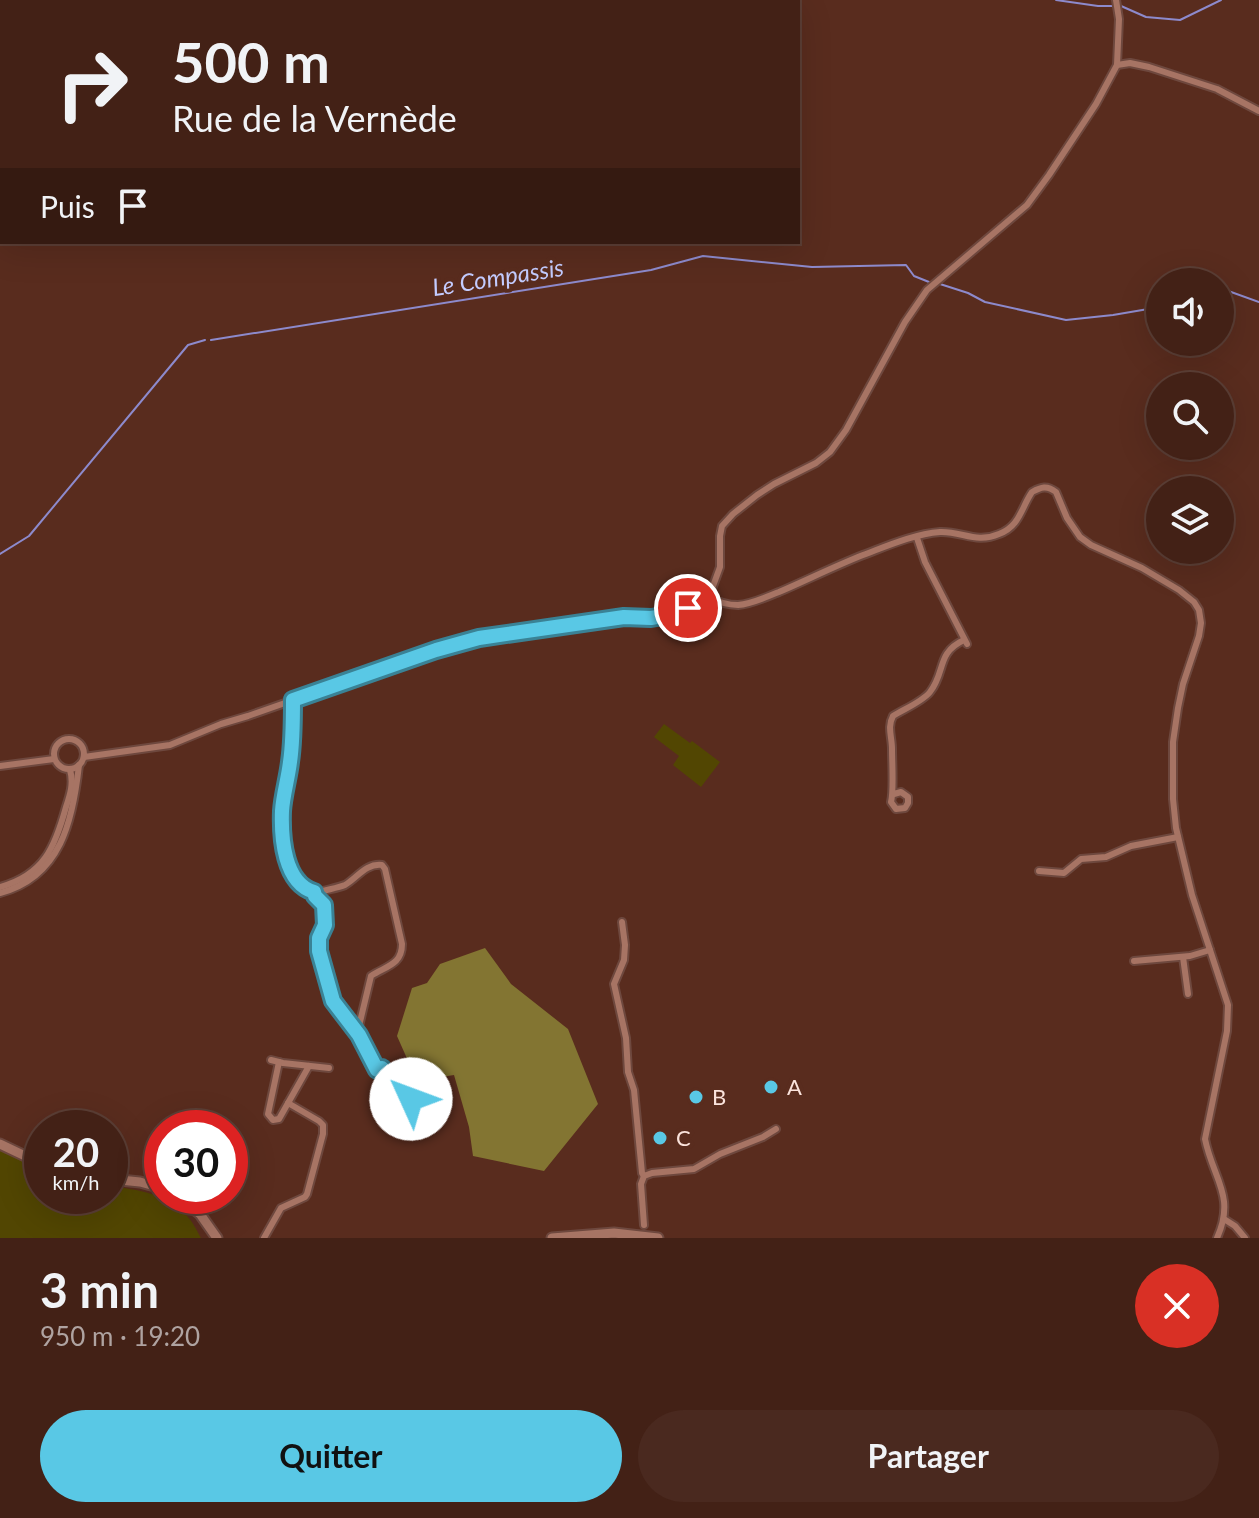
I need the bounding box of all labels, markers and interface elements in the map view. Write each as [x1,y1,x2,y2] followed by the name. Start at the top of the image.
[172,28,330,95] text: 500 m
[40,32,144,136] icon: right
[172,96,457,140] text: Rue de la Vernède
[111,184,155,228] icon: arrive
[40,188,95,224] text: Puis
[430,252,566,301] water label: Le Compassis
[1146,268,1234,564] map controls
[1146,268,1234,356] button: sound
[1146,372,1234,460] button: search
[1146,476,1234,564] button: layers
[654,574,722,642] pin
[666,586,710,630] icon: arrive
[369,1057,453,1141] position arrow
[787,1073,802,1100] place label: A
[762,1078,780,1096] marker: A
[712,1083,726,1110] place label: B
[687,1088,705,1106] marker: B
[144,1110,248,1214] speed limit sign: 30
[676,1124,691,1151] place label: C
[53,1128,99,1176] text: 20
[651,1129,669,1147] marker: C
[53,1170,99,1194] text: km/h
[40,1261,159,1318] text: 3 min
[1135,1264,1219,1348] button: close
[40,1320,200,1352] text: 950 m · 19:20
[40,1410,622,1502] button: Quitter
[638,1410,1219,1502] button: Partager

